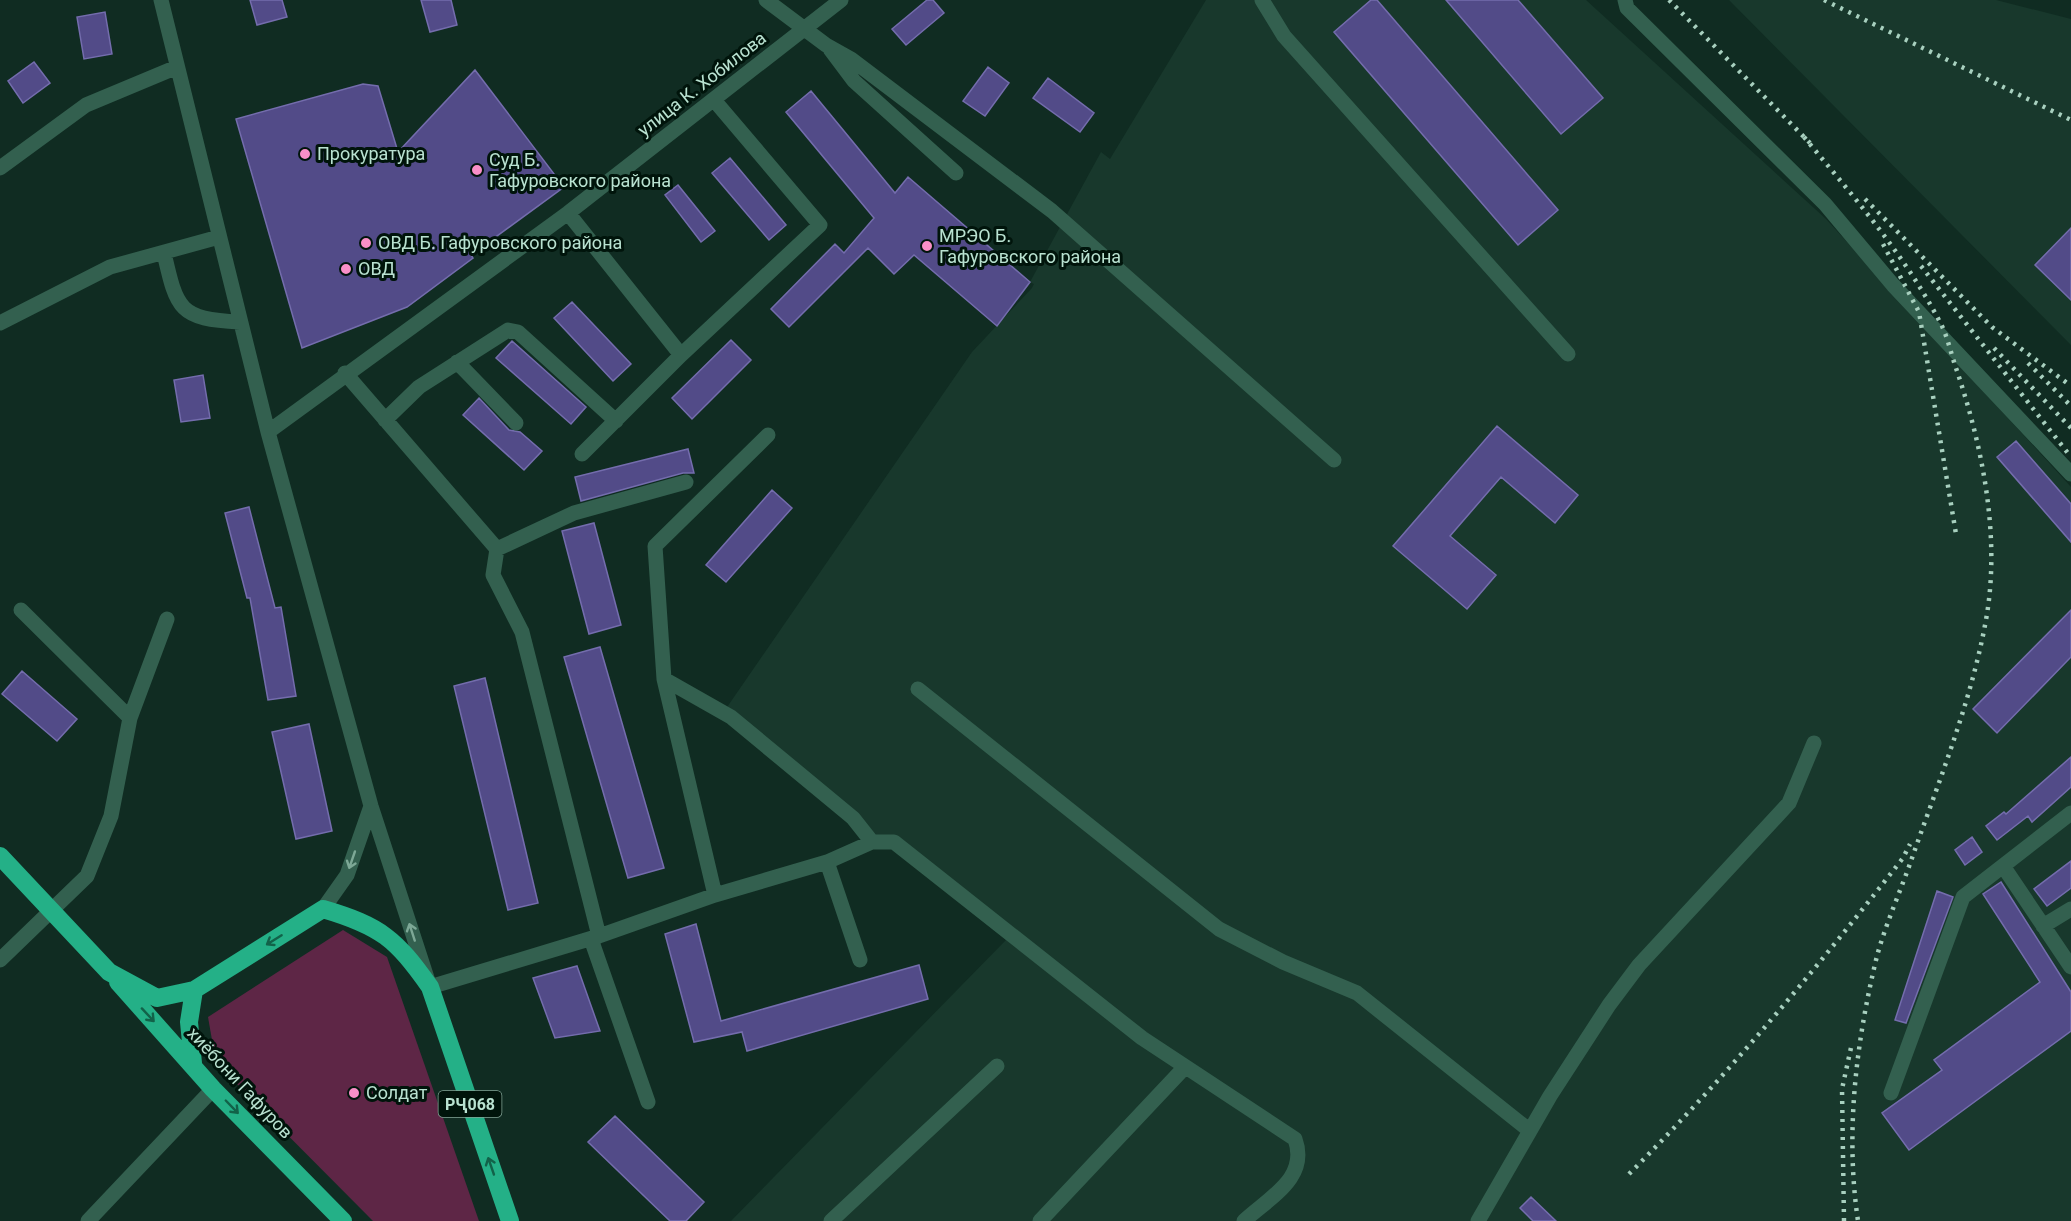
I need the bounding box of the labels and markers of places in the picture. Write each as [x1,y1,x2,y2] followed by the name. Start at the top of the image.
[317,143,425,164] place label: Прокуратура
[298,147,312,161] marker: Прокуратура
[489,149,671,191] place label: Суд Б. Гафуровского района
[470,163,484,177] marker: Суд Б. Гафуровского района
[939,225,1121,267] place label: МРЭО Б. Гафуровского района
[378,232,622,253] place label: ОВД Б. Гафуровского района
[359,236,373,250] marker: ОВД Б. Гафуровского района
[920,239,934,253] marker: МРЭО Б. Гафуровского района
[358,258,396,279] place label: ОВД
[339,262,353,276] marker: ОВД
[366,1082,428,1103] place label: Солдат
[347,1086,361,1100] marker: Солдат

